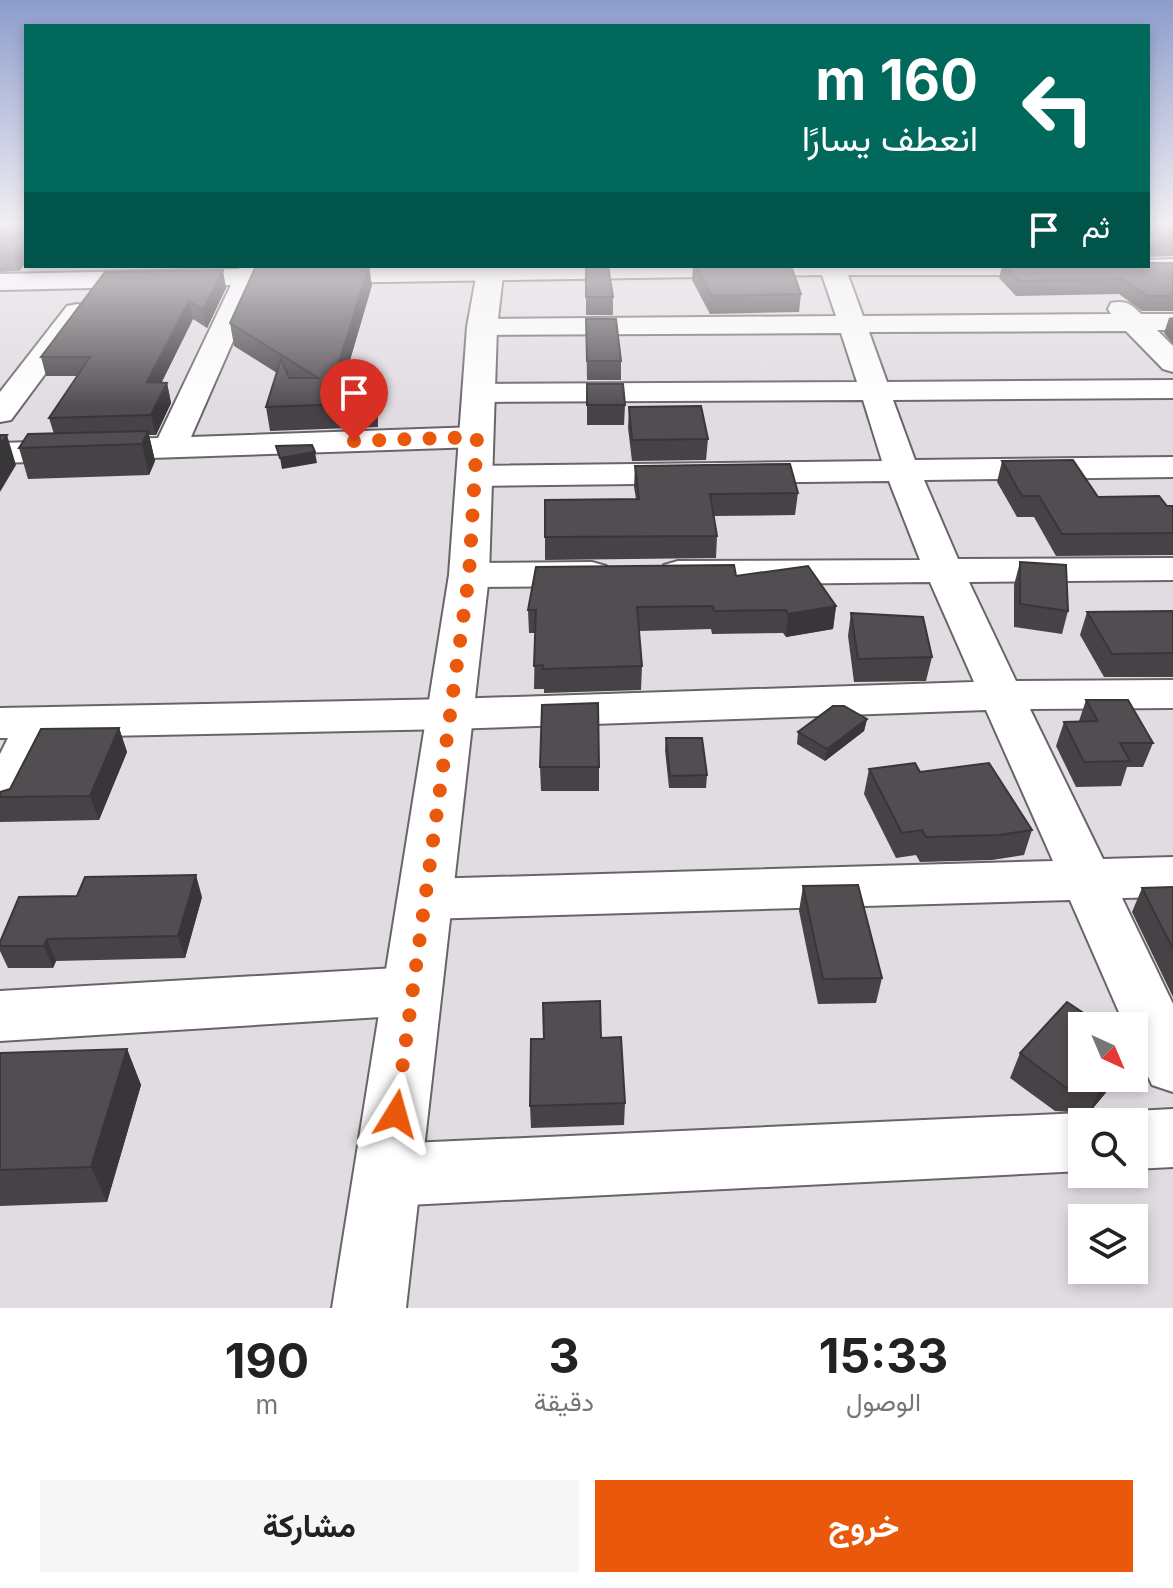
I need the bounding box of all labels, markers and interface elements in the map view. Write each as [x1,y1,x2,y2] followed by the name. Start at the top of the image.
[815,46,978,114] text: 160 m
[1006,56,1110,160] icon: left
[802,116,978,160] text: انعطف يسارًا
[1022,208,1066,252] icon: arrive
[1082,209,1110,245] text: ثم
[320,359,388,441] pin
[332,371,376,415] icon: arrive
[1068,1012,1148,1092] north arrow
[1068,1012,1148,1284] map controls
[354,1072,438,1156] position arrow
[1068,1108,1148,1188] button: search
[1068,1204,1148,1284] button: layers
[548,1326,579,1385] text: 3
[819,1326,948,1385] text: 15:33
[225,1331,309,1390] text: 190
[534,1386,594,1417] text: دقيقة
[846,1386,921,1417] text: الوصول
[256,1389,278,1420] text: m
[40,1480,579,1572] button: مشاركة
[595,1480,1133,1572] button: خروج

